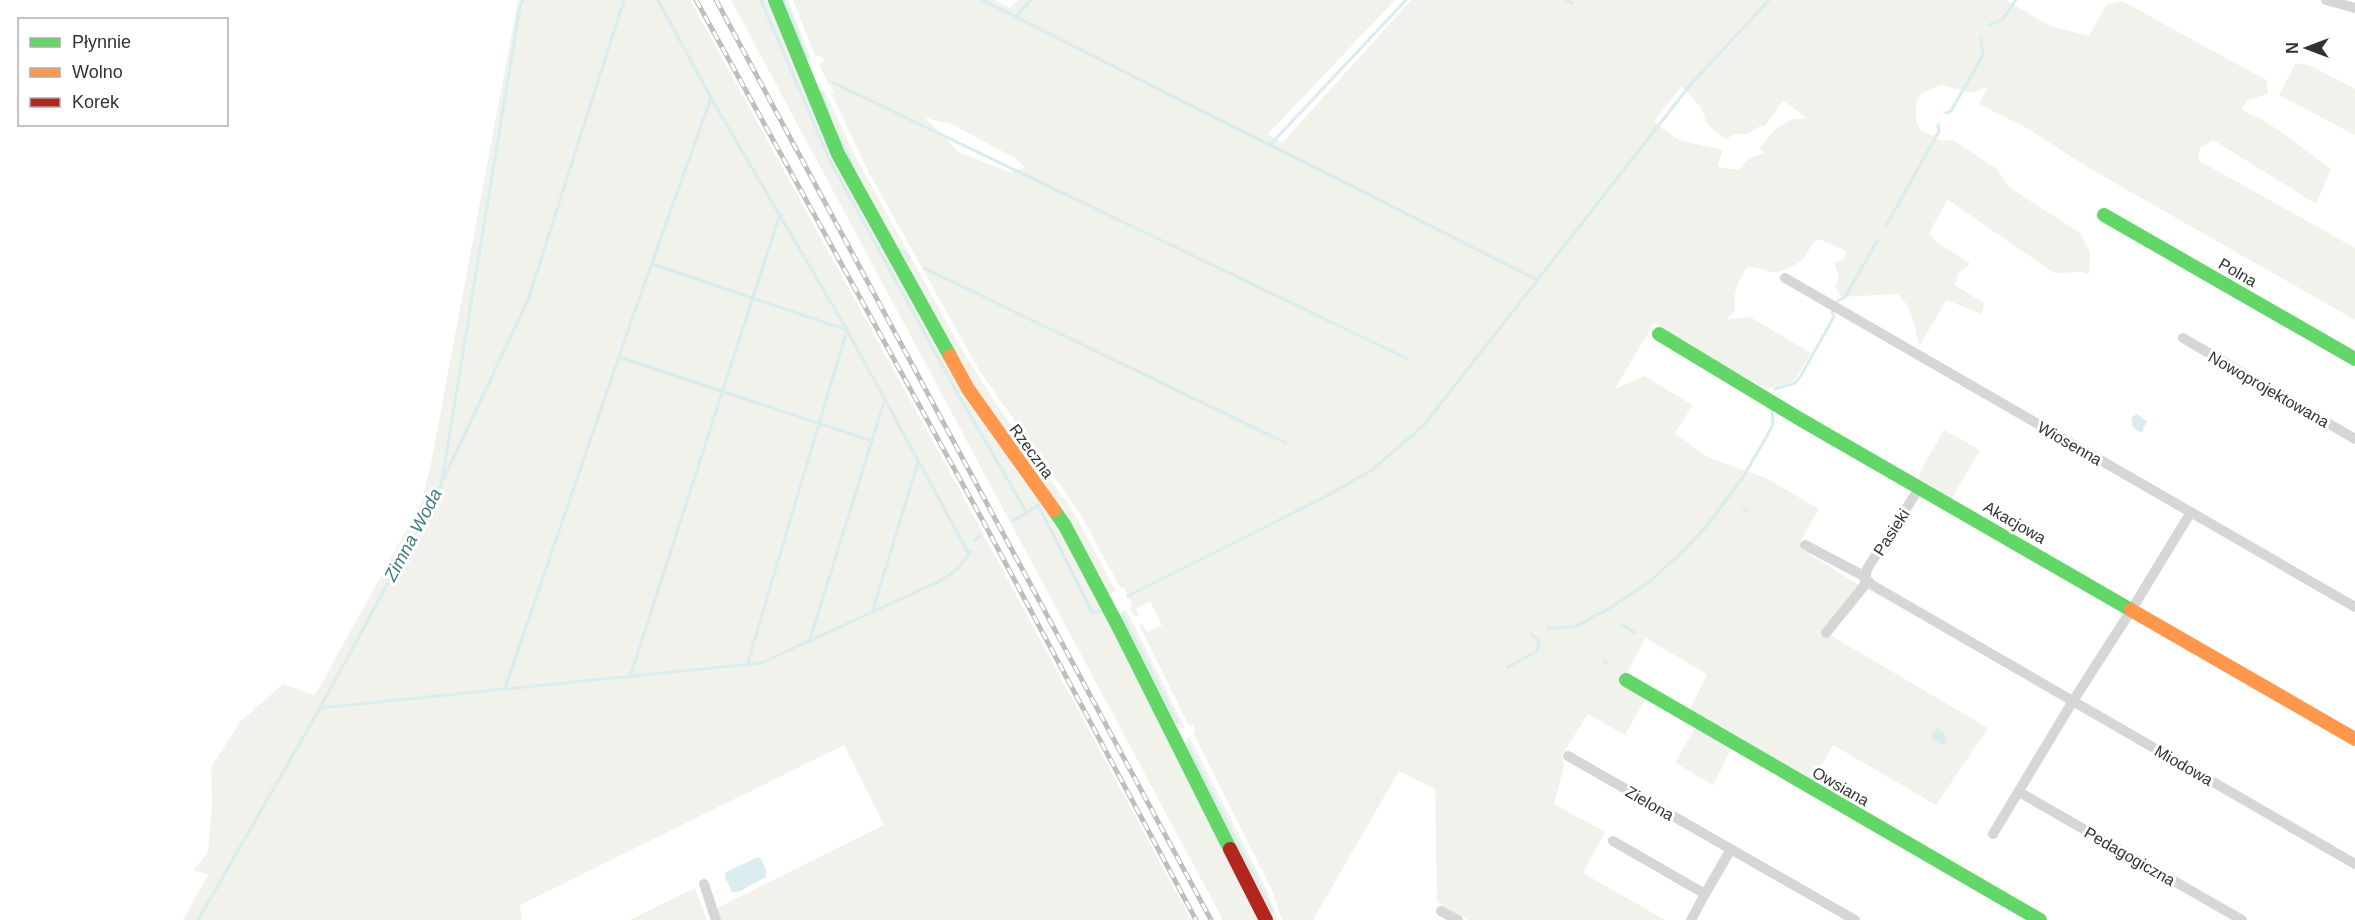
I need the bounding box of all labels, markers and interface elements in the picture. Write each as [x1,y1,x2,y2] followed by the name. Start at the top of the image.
[18,18,228,126] legend
[2277,18,2337,78] north arrow
[72,32,131,52] text: Płynnie
[2284,42,2301,54] text: N
[72,62,123,82] text: Wolno
[72,92,120,112] text: Korek
[2216,255,2260,290] street label: Polna
[2206,348,2332,431] street label: Nowoprojektowana
[2035,418,2105,469] street label: Wiosenna
[1006,421,1057,482] street label: Rzeczna
[380,485,446,586] water label: Zimna Woda
[1981,498,2049,547] street label: Akacjowa
[1870,506,1913,559] street label: Pasieki
[2152,742,2216,789] street label: Miodowa
[1810,764,1872,809] street label: Owsiana
[1623,783,1677,824] street label: Zielona
[2082,824,2178,889] street label: Pedagogiczna

